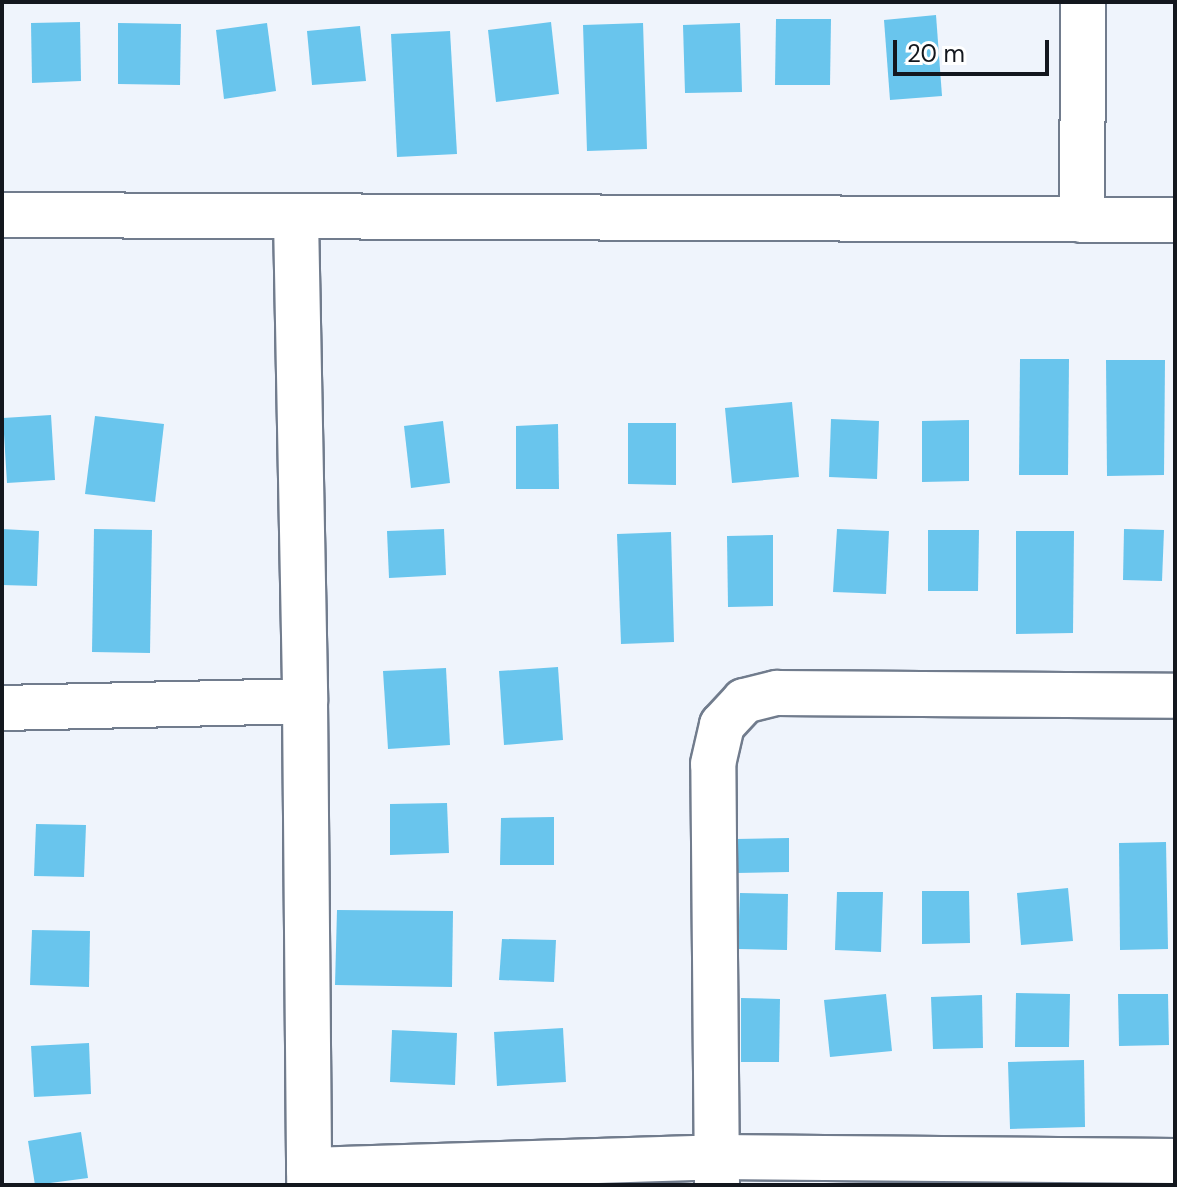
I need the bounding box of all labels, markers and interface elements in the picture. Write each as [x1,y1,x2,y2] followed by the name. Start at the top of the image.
[897,24,1053,74] scale bar
[907,38,965,69] text: 20 m

